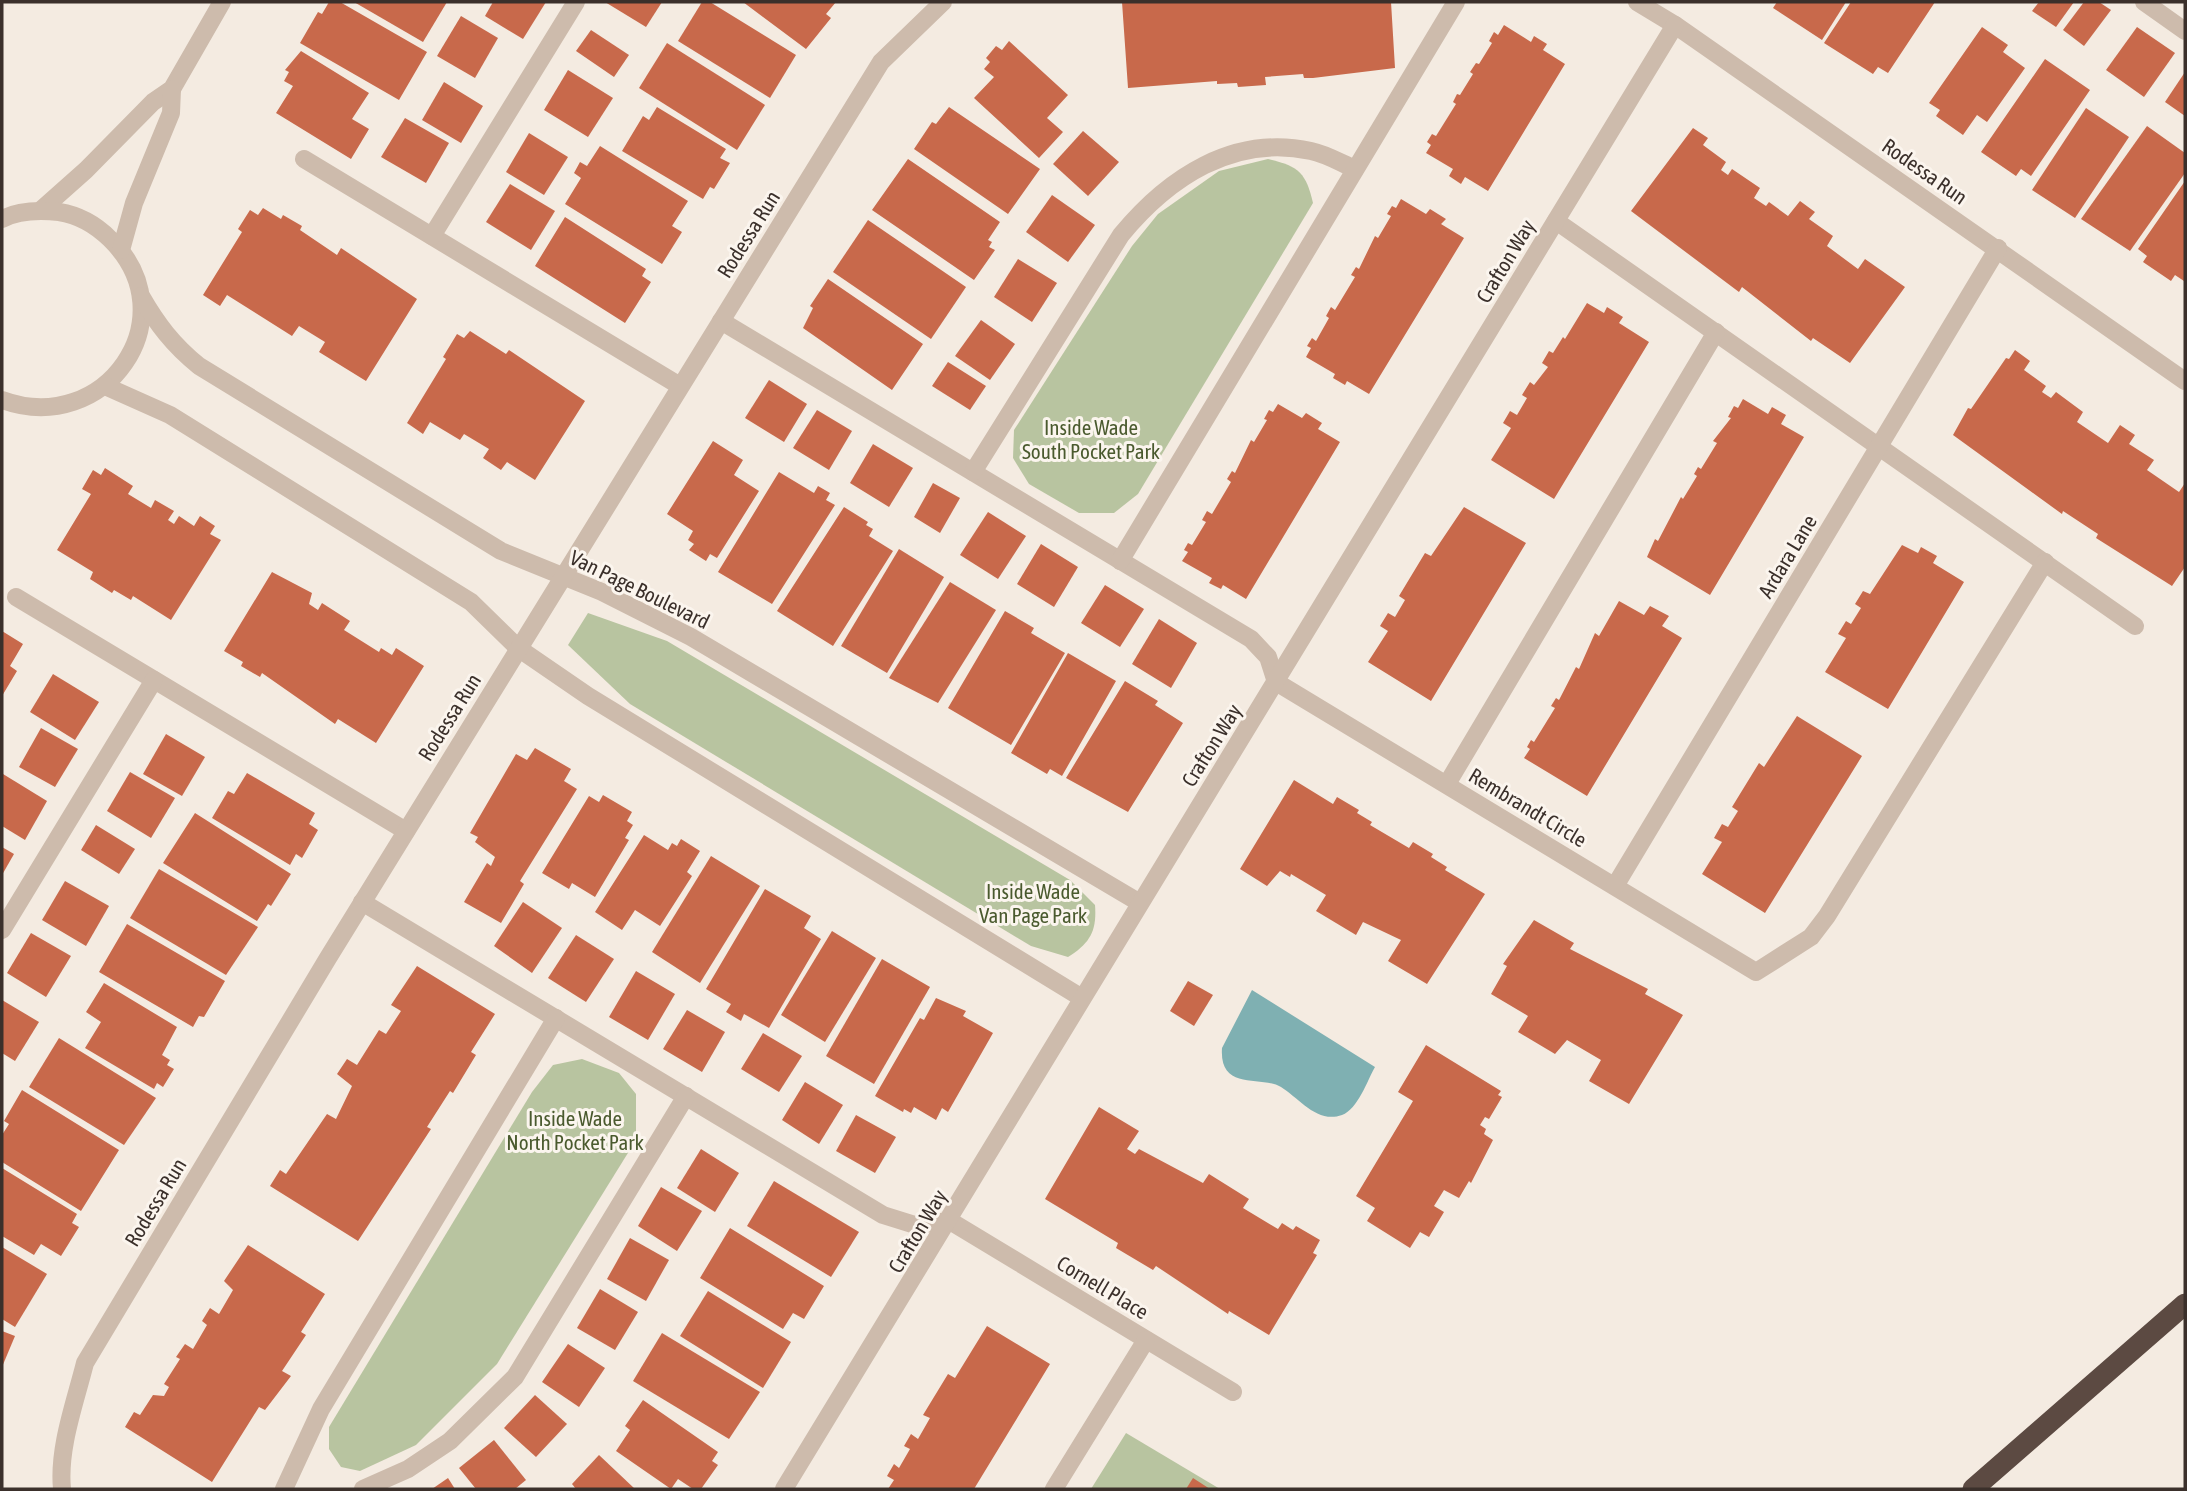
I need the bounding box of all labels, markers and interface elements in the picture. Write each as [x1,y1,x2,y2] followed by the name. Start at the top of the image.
[1878,133,1972,209] street label: Rodessa Run
[712,186,784,282] street label: Rodessa Run
[1471,215,1539,307] street label: Crafton Way
[1022,415,1160,463] park label: Inside Wade South Pocket Park
[1753,510,1821,602] street label: Ardara Lane
[566,545,714,633] street label: Van Page Boulevard
[413,669,485,765] street label: Rodessa Run
[1176,699,1246,791] street label: Crafton Way
[1465,763,1591,851] street label: Rembrandt Circle
[979,879,1087,927] park label: Inside Wade Van Page Park
[506,1106,644,1154] park label: Inside Wade North Pocket Park
[119,1154,191,1250] street label: Rodessa Run
[883,1185,951,1277] street label: Crafton Way
[1053,1250,1153,1324] street label: Cornell Place

